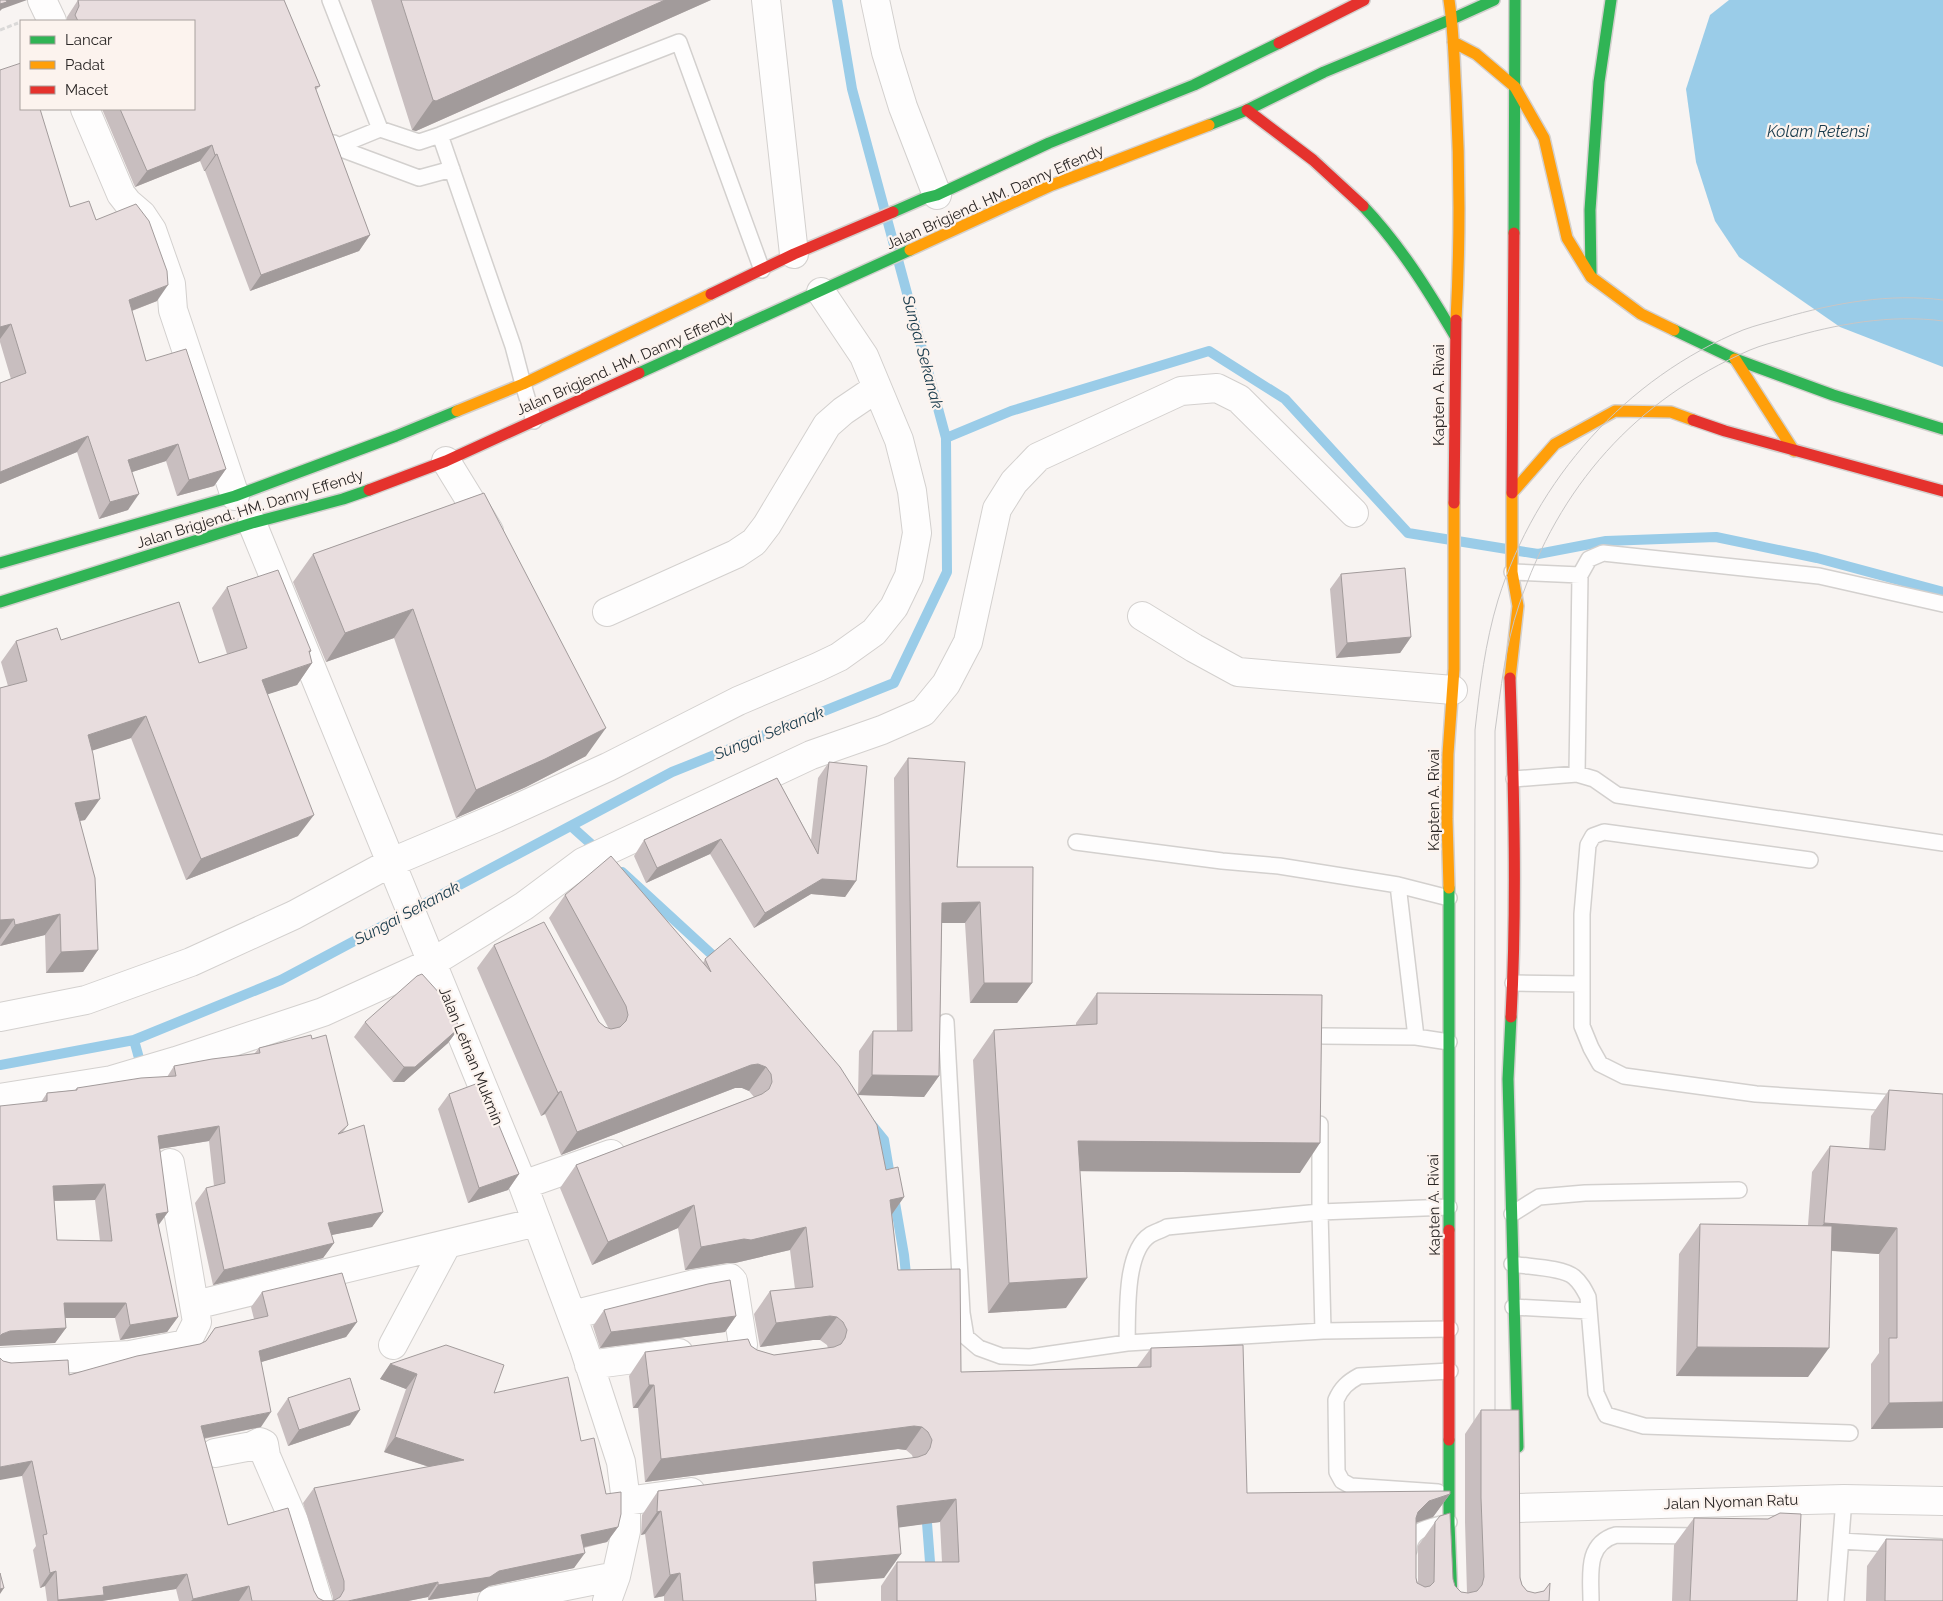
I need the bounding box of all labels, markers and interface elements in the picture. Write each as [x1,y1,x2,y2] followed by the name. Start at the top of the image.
[20,20,195,110] legend
[65,31,113,49] text: Lancar
[65,56,105,74] text: Padat
[65,81,108,99] text: Macet
[1767,122,1870,141] water label: Kolam Retensi
[883,141,1107,253] street label: Jalan Brigjend. HM. Danny Effendy
[898,292,947,411] water label: Sungai Sekanak
[513,307,737,419] street label: Jalan Brigjend. HM. Danny Effendy
[1430,344,1448,446] street label: Kapten A. Rivai
[134,466,366,552] street label: Jalan Brigjend. HM. Danny Effendy
[710,702,827,764] water label: Sungai Sekanak
[1425,749,1443,851] street label: Kapten A. Rivai
[350,877,463,949] water label: Sungai Sekanak
[435,984,507,1128] street label: Jalan Letnan Mukmin
[1424,1154,1444,1256] street label: Kapten A. Rivai
[1663,1491,1799,1513] street label: Jalan Nyoman Ratu

